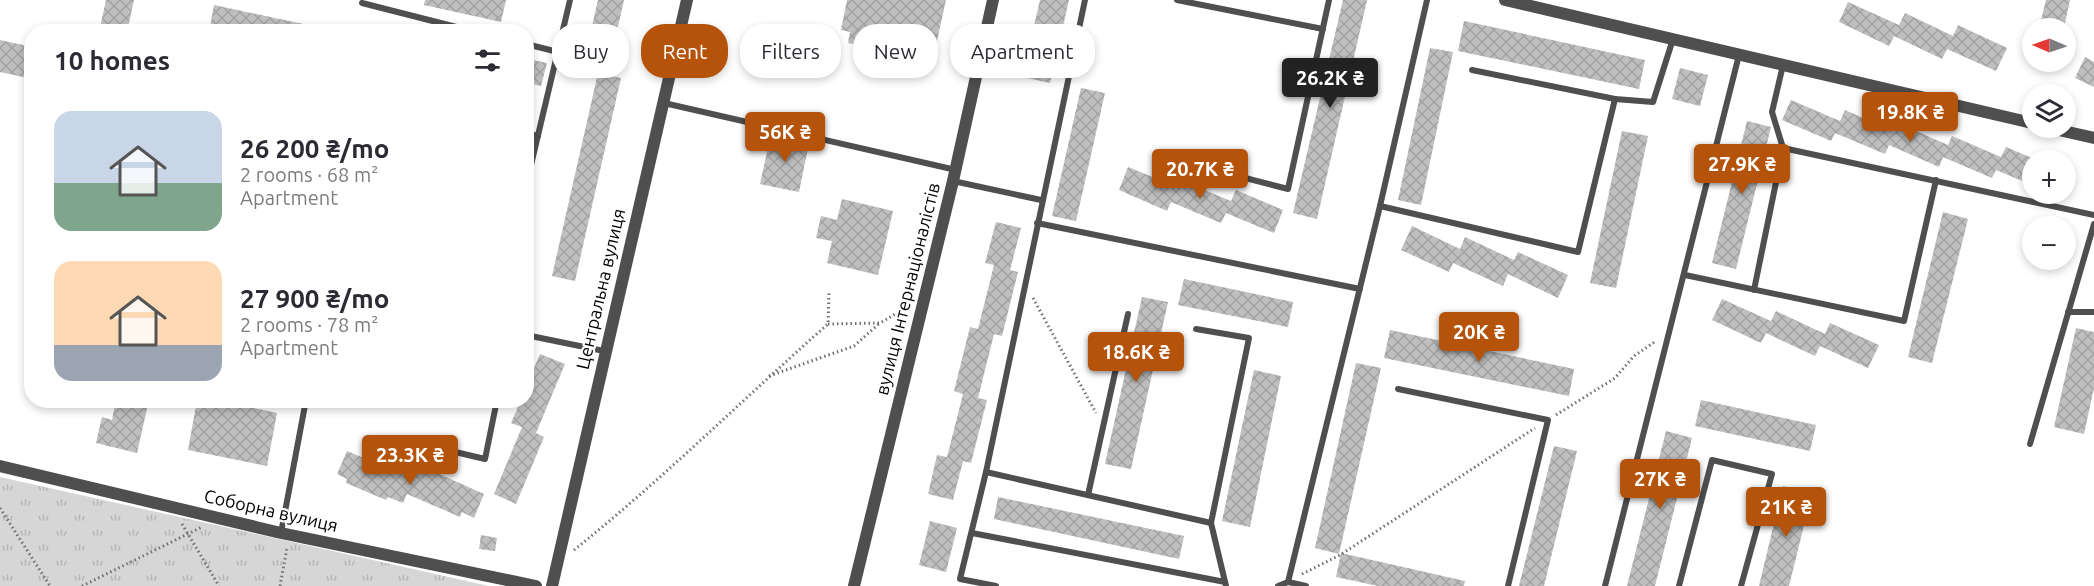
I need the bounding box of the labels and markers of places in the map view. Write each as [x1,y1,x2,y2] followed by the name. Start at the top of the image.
[1275,58,1385,109] pin: 26.2K ₴
[1855,92,1965,143] pin: 19.8K ₴
[743,112,827,163] pin: 56K ₴
[1687,144,1797,195] pin: 27.9K ₴
[1145,149,1255,200] pin: 20.7K ₴
[1437,312,1521,363] pin: 20K ₴
[1081,332,1191,383] pin: 18.6K ₴
[355,435,465,486] pin: 23.3K ₴
[1618,459,1702,510] pin: 27K ₴
[1744,487,1828,538] pin: 21K ₴

